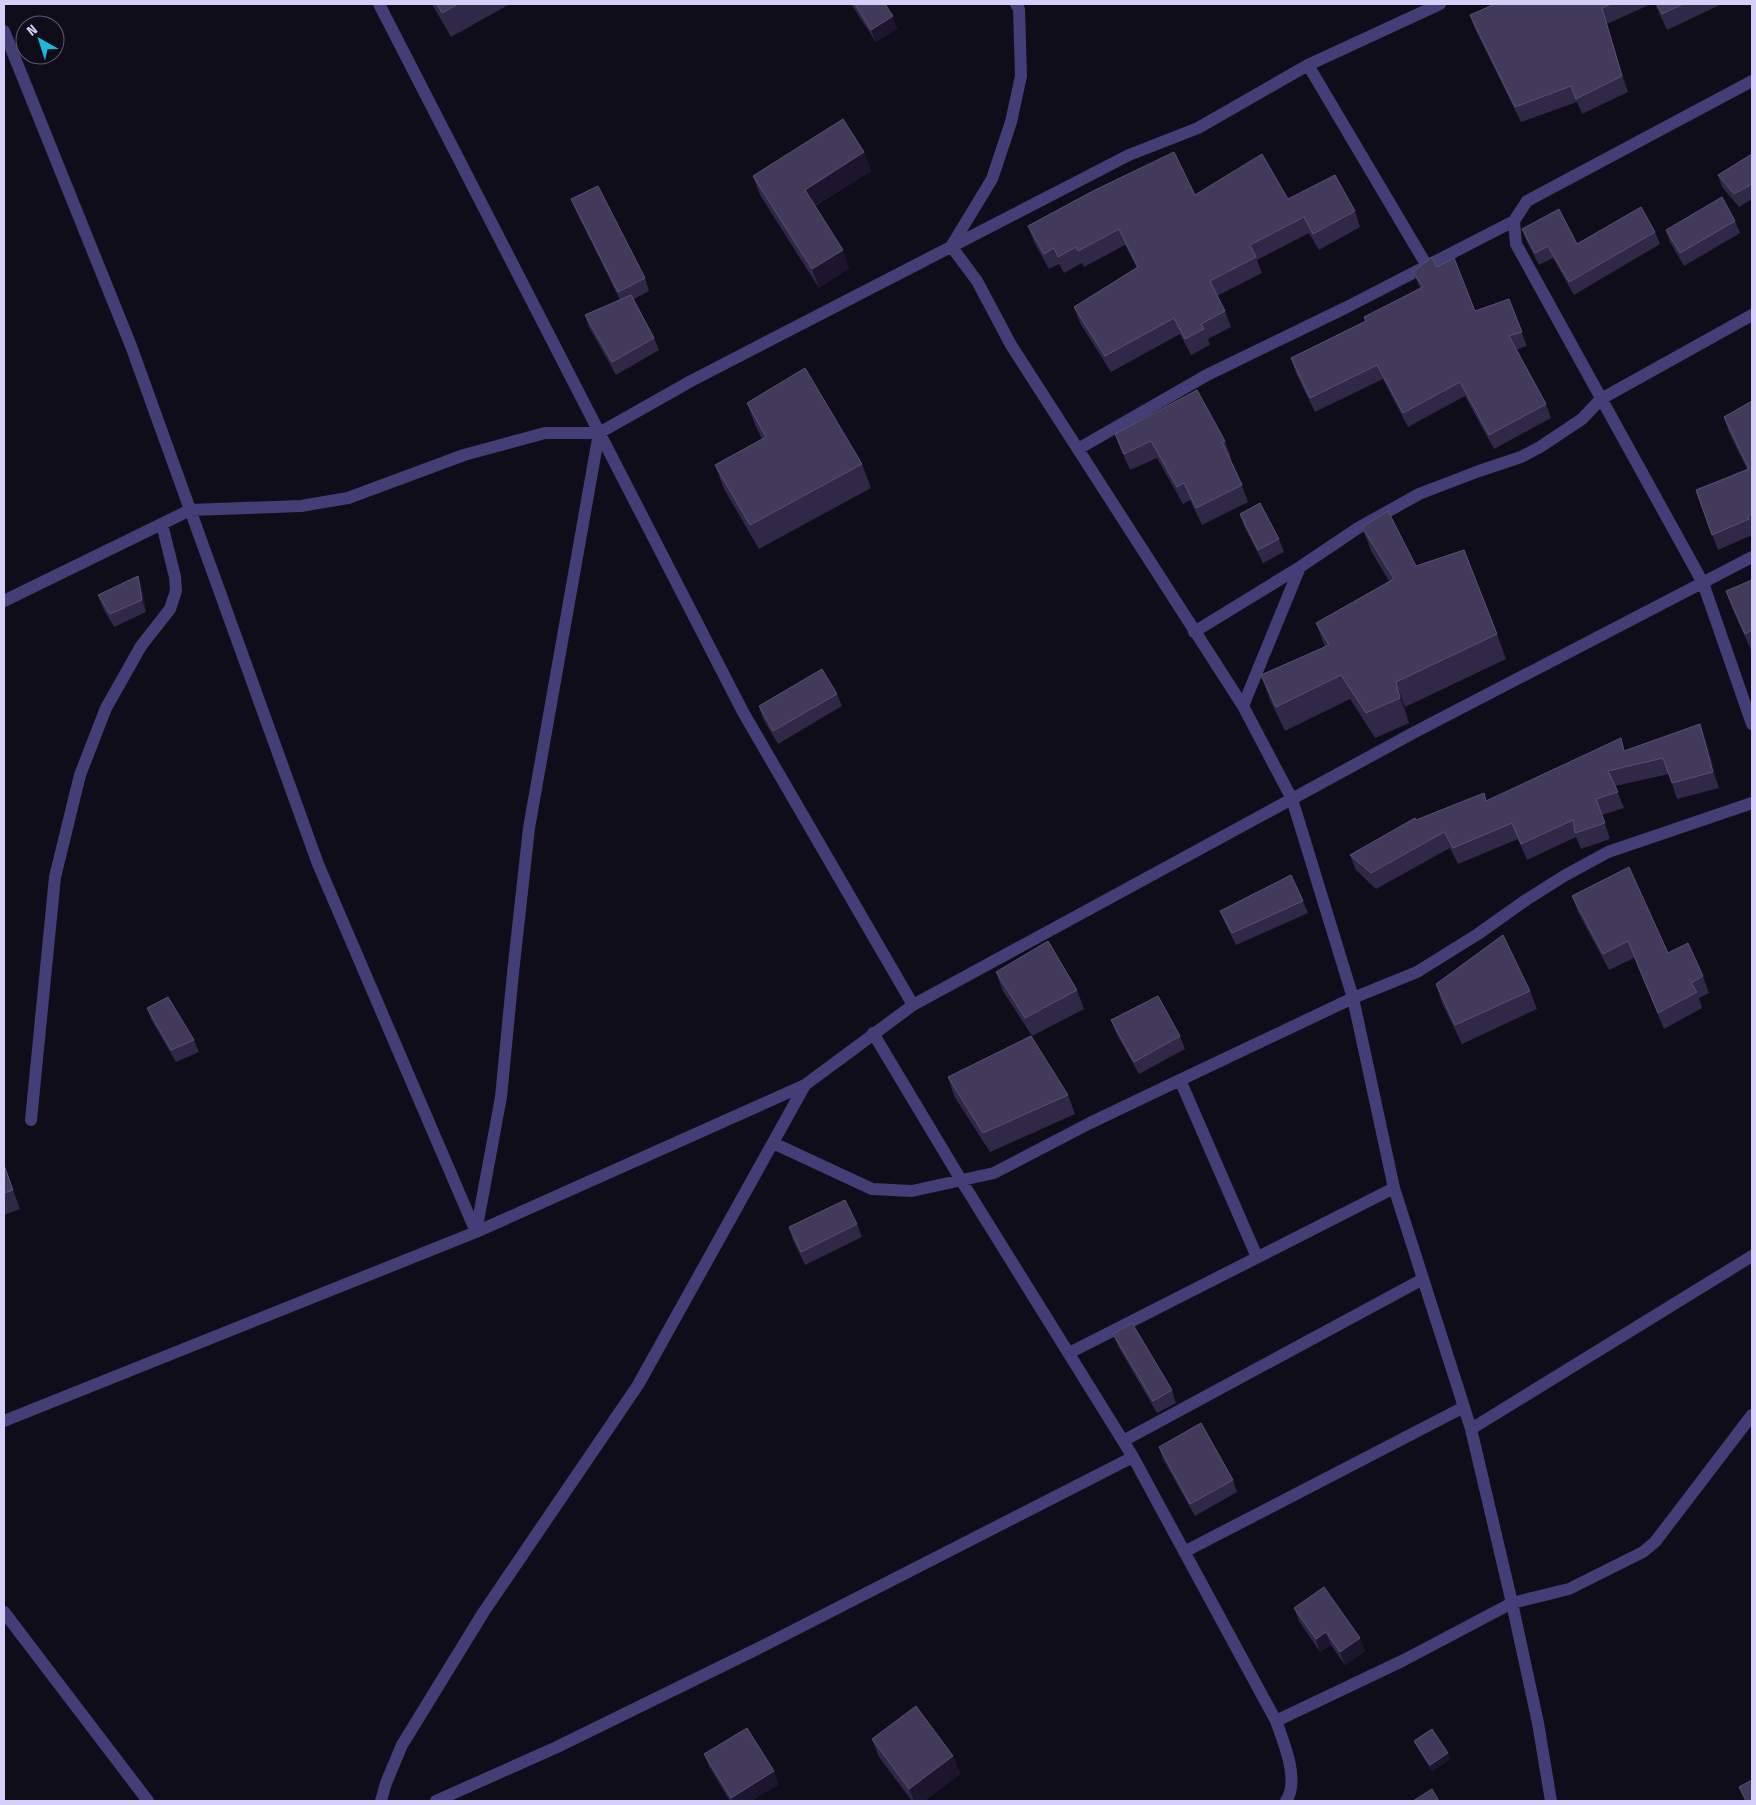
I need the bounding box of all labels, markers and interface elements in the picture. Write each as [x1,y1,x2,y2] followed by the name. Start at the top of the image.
[15,15,65,65] north arrow
[24,21,41,40] text: N

